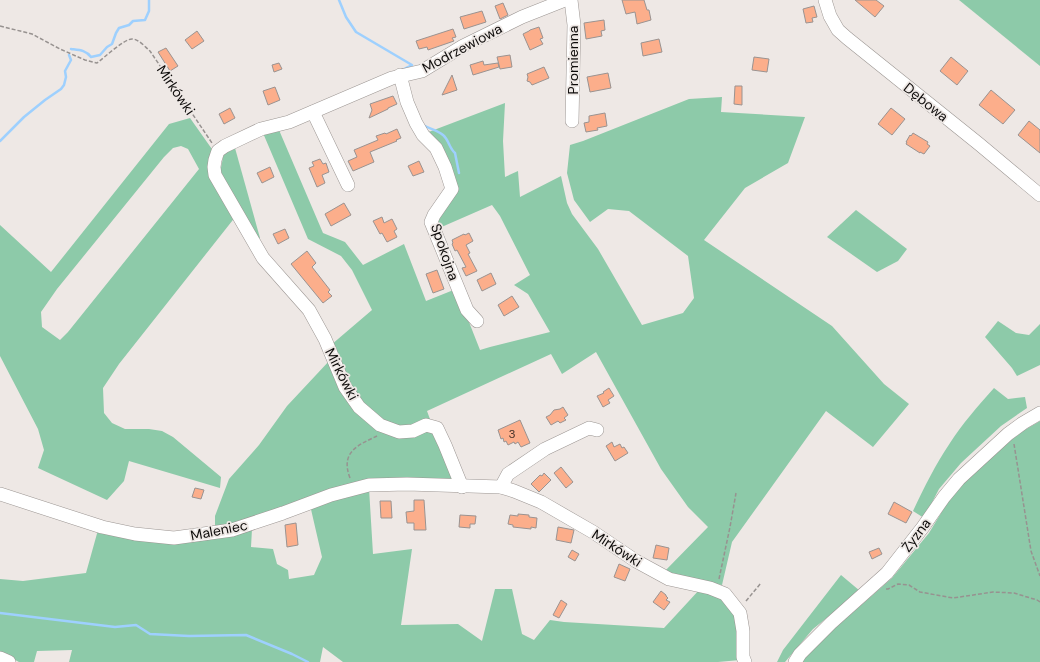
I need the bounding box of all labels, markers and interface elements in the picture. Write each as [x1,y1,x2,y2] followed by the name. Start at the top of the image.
[419,19,505,77] street label: Modrzewiowa
[564,26,582,94] street label: Promienna
[153,62,199,118] street label: Mirkówki
[900,79,952,125] street label: Dębowa
[427,221,463,283] street label: Spokojna
[321,345,363,403] street label: Mirkówki
[508,426,516,442] house number: 3
[898,515,934,555] street label: Żyzna
[189,516,249,544] street label: Maleniec
[589,525,645,571] street label: Mirkówki

